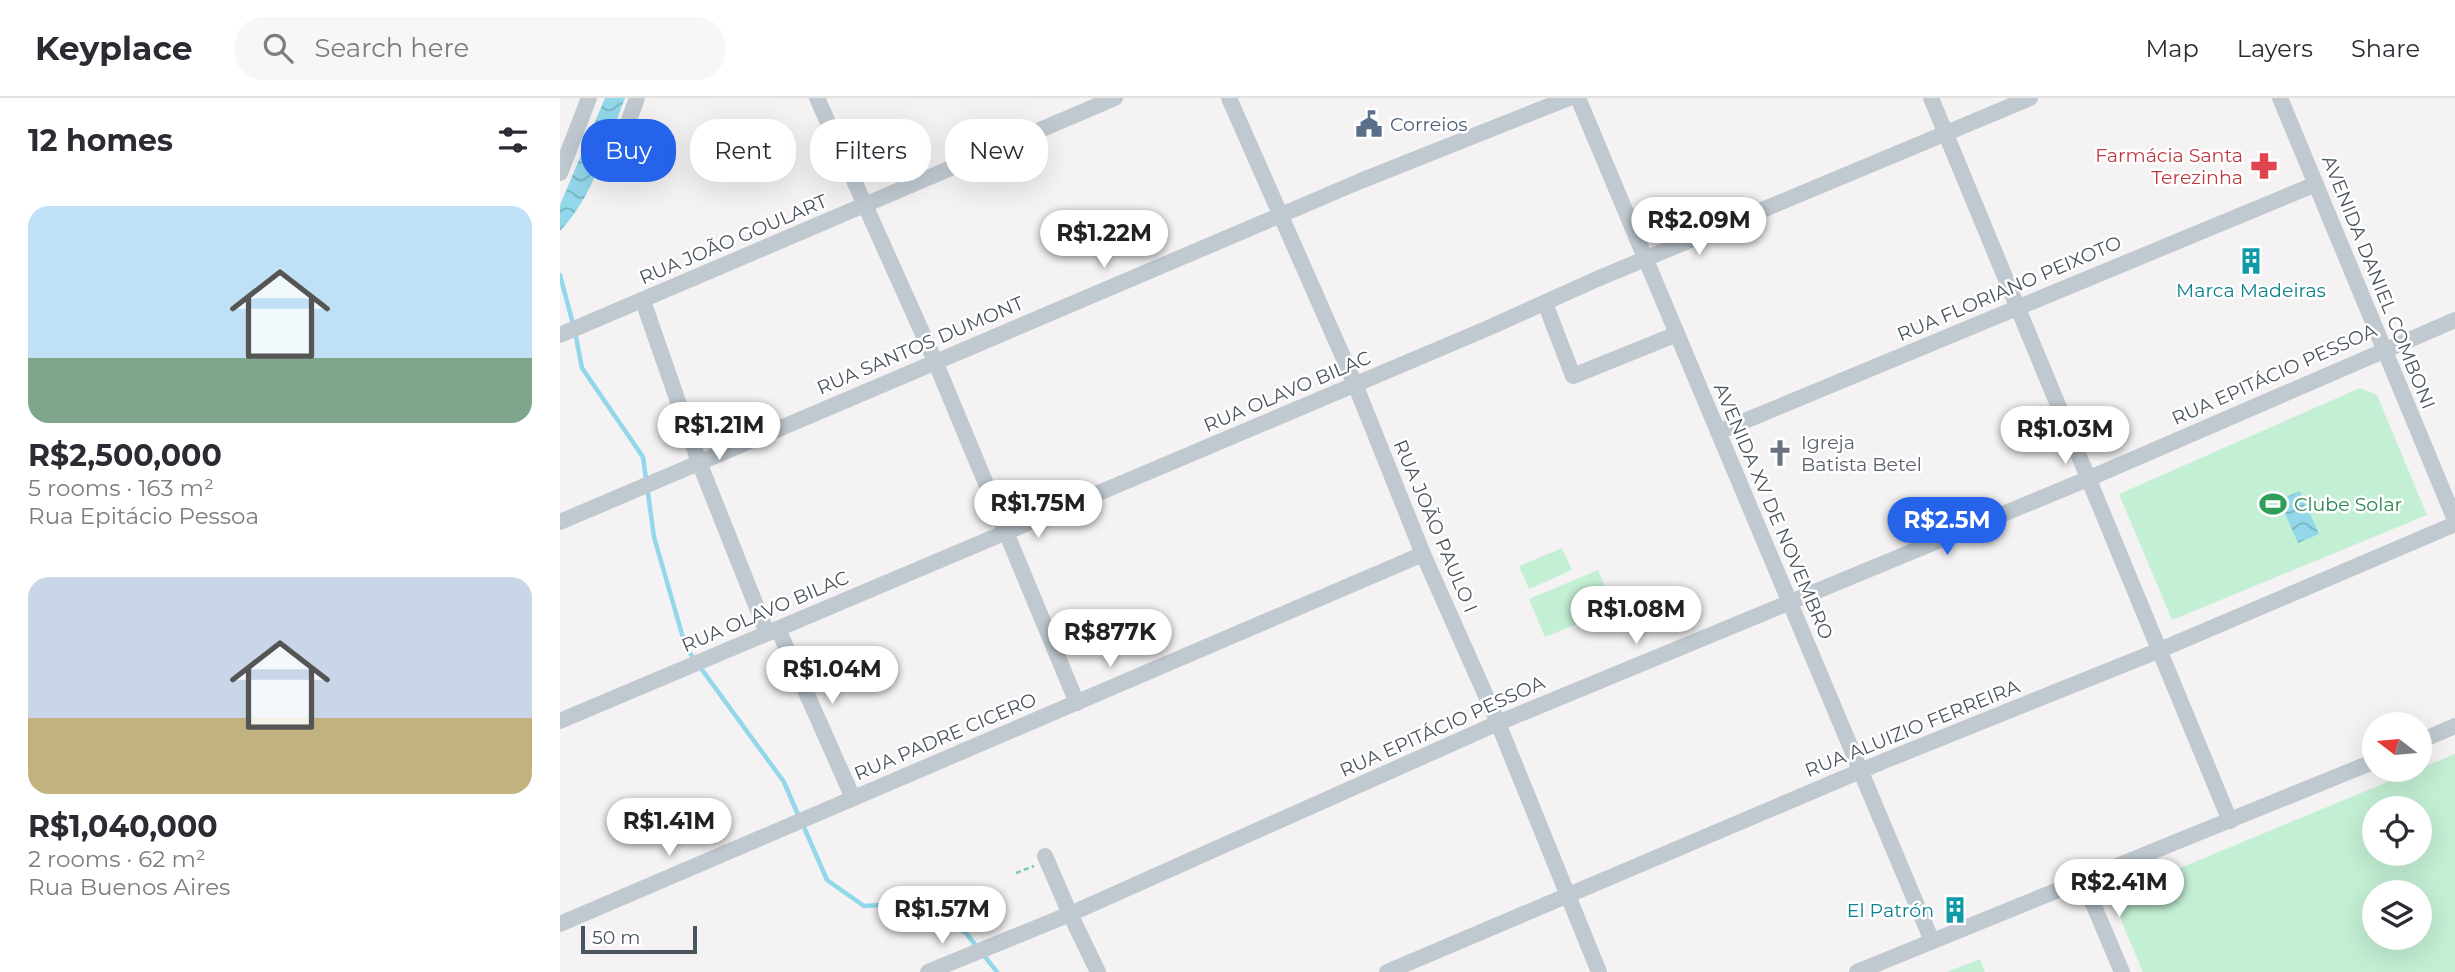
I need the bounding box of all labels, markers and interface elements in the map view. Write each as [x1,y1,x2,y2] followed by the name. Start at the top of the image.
[235,17,725,80] search box
[35,28,193,68] text: Keyplace
[259,29,297,67] icon: search
[315,32,469,64] text: Search here
[2145,34,2199,63] text: Map
[2237,34,2313,63] text: Layers
[2351,34,2420,63] text: Share
[1354,109,1384,139] public building icon: Correios
[1390,113,1468,136] place label: Correios
[581,119,676,182] chip: Buy
[690,119,796,182] chip: Rent
[810,119,931,182] chip: Filters
[945,119,1048,182] chip: New
[494,121,532,159] icon: filters
[28,122,173,159] text: 12 homes
[2095,144,2243,189] place label: Farmácia Santa Terezinha
[2249,151,2279,181] pharmacy icon: Farmácia Santa Terezinha
[2317,152,2440,412] street label: AVENIDA DANIEL COMBONI
[636,189,831,289] street label: RUA JOÃO GOULART
[1634,198,1764,257] pin: R$2.09M
[1647,206,1751,234] text: R$2.09M
[1039,211,1169,270] pin: R$1.22M
[1056,219,1152,247] text: R$1.22M
[1894,231,2125,346] street label: RUA FLORIANO PEIXOTO
[2236,246,2266,276] building icon: Marca Madeiras
[217,251,343,377] icon: home
[2176,279,2326,302] place label: Marca Madeiras
[813,291,1027,399] street label: RUA SANTOS DUMONT
[2168,319,2380,430] street label: RUA EPITÁCIO PESSOA
[1200,346,1374,437] street label: RUA OLAVO BILAC
[1709,379,1838,643] street label: AVENIDA XV DE NOVEMBRO
[654,402,784,462] pin: R$1.21M
[2000,406,2130,466] pin: R$1.03M
[673,411,765,439] text: R$1.21M
[2016,415,2114,443] text: R$1.03M
[1801,431,1922,476] place label: Igreja Batista Betel
[1389,436,1482,616] street label: RUA JOÃO PAULO I
[28,437,222,474] text: R$2,500,000
[1765,438,1795,468] church icon: Igreja Batista Betel
[28,474,214,502] text: 5 rooms · 163 m²
[973,480,1103,540] pin: R$1.75M
[990,489,1086,517] text: R$1.75M
[2258,489,2288,519] sports icon: Clube Solar
[2294,493,2402,516] place label: Clube Solar
[1890,498,2004,557] pin: R$2.5M
[28,502,259,530] text: Rua Epitácio Pessoa
[1903,506,1991,534] text: R$2.5M
[678,566,852,657] street label: RUA OLAVO BILAC
[1571,587,1701,646] pin: R$1.08M
[1587,595,1685,623] text: R$1.08M
[1053,610,1167,669] pin: R$877K
[1064,618,1156,646] text: R$877K
[217,622,343,748] icon: home
[767,646,897,706] pin: R$1.04M
[782,655,882,683] text: R$1.04M
[1336,671,1548,782] street label: RUA EPITÁCIO PESSOA
[1801,675,2023,782] street label: RUA ALUIZIO FERREIRA
[851,688,1040,785] street label: RUA PADRE CICERO
[2362,712,2432,782] north arrow
[2362,712,2432,950] map controls
[2362,796,2432,866] button: locate
[604,798,734,858] pin: R$1.41M
[623,807,715,835] text: R$1.41M
[28,808,218,845] text: R$1,040,000
[28,845,206,873] text: 2 rooms · 62 m²
[2054,860,2184,919] pin: R$2.41M
[2070,868,2168,896] text: R$2.41M
[28,873,230,901] text: Rua Buenos Aires
[2362,880,2432,950] button: layers
[877,886,1007,946] pin: R$1.57M
[894,895,990,923] text: R$1.57M
[1940,895,1970,925] building icon: El Patrón
[1847,899,1934,922] place label: El Patrón
[581,923,696,955] scale bar
[592,926,640,949] text: 50 m

